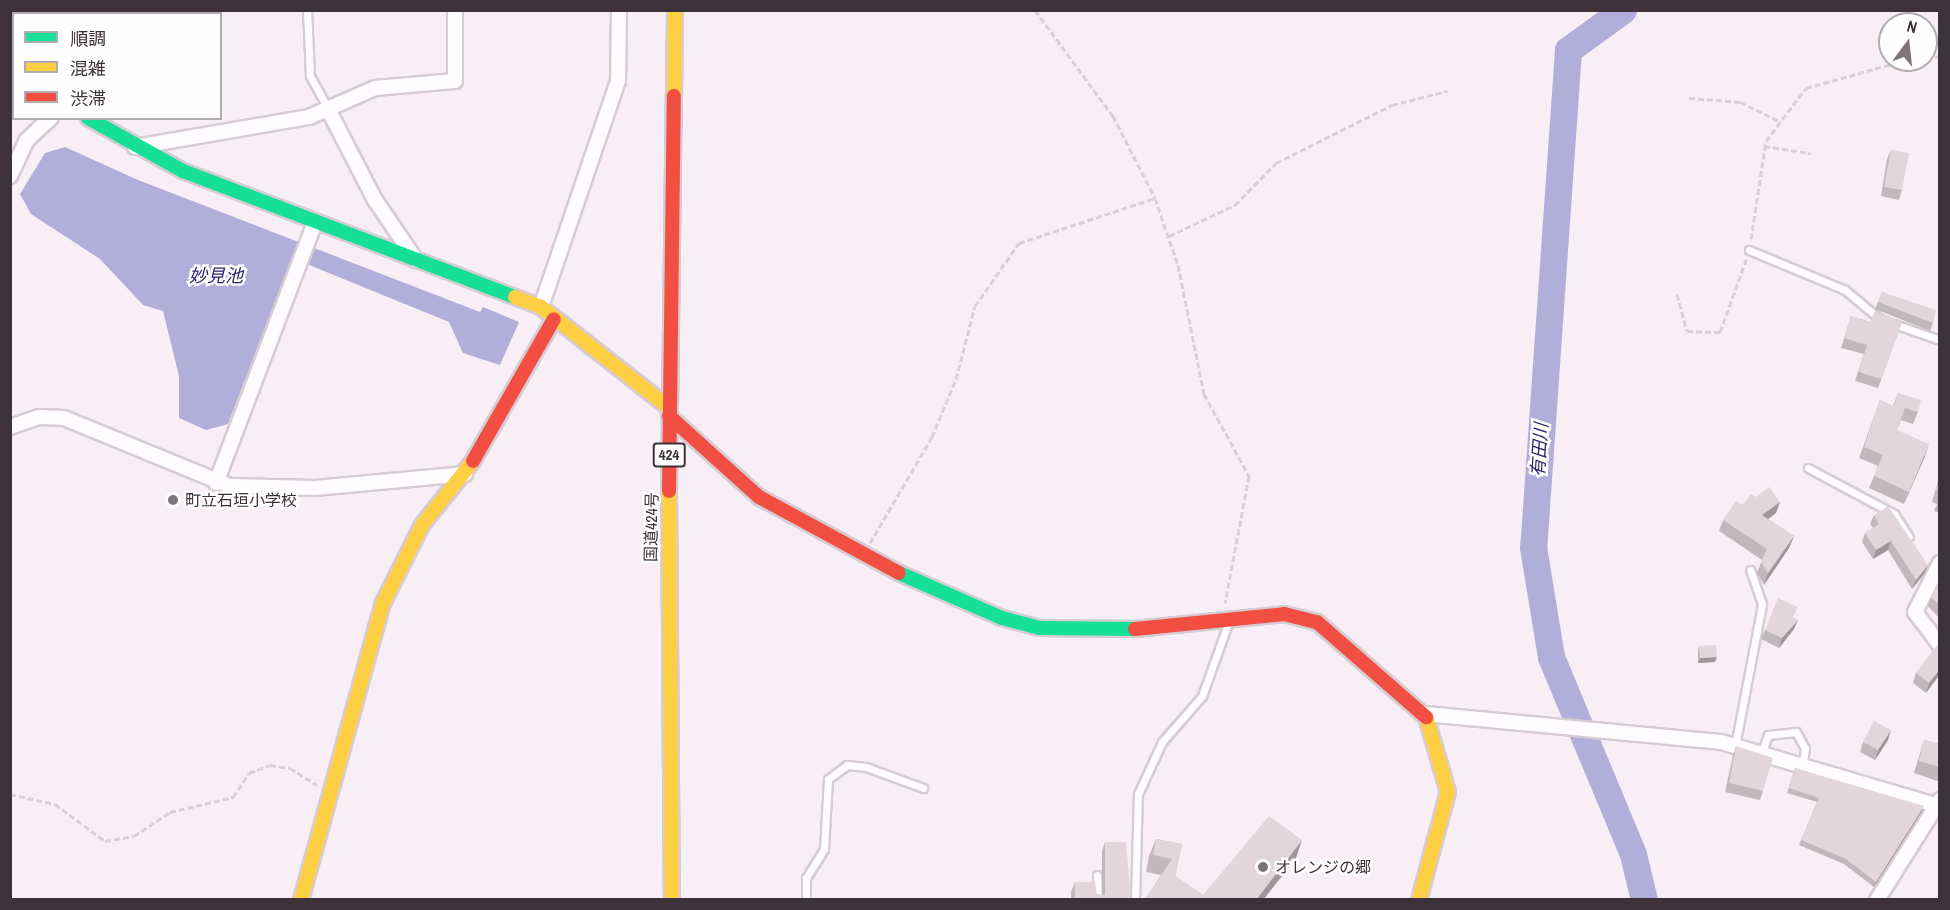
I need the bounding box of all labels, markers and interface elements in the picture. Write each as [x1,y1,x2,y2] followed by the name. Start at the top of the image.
[12,12,222,120] legend
[1878,12,1938,72] north arrow
[1905,15,1920,38] text: N
[70,26,106,51] text: 順調
[70,56,106,81] text: 混雑
[70,86,106,111] text: 渋滞
[189,265,243,287] water label: 妙見池
[1527,422,1553,478] water label: 有田川
[652,443,686,467] road number: 424
[185,490,297,510] place label: 町立石垣小学校
[641,492,661,562] street label: 国道424号
[166,493,180,507] marker: 町立石垣小学校
[1275,857,1371,877] place label: オレンジの郷
[1256,860,1270,874] marker: オレンジの郷

